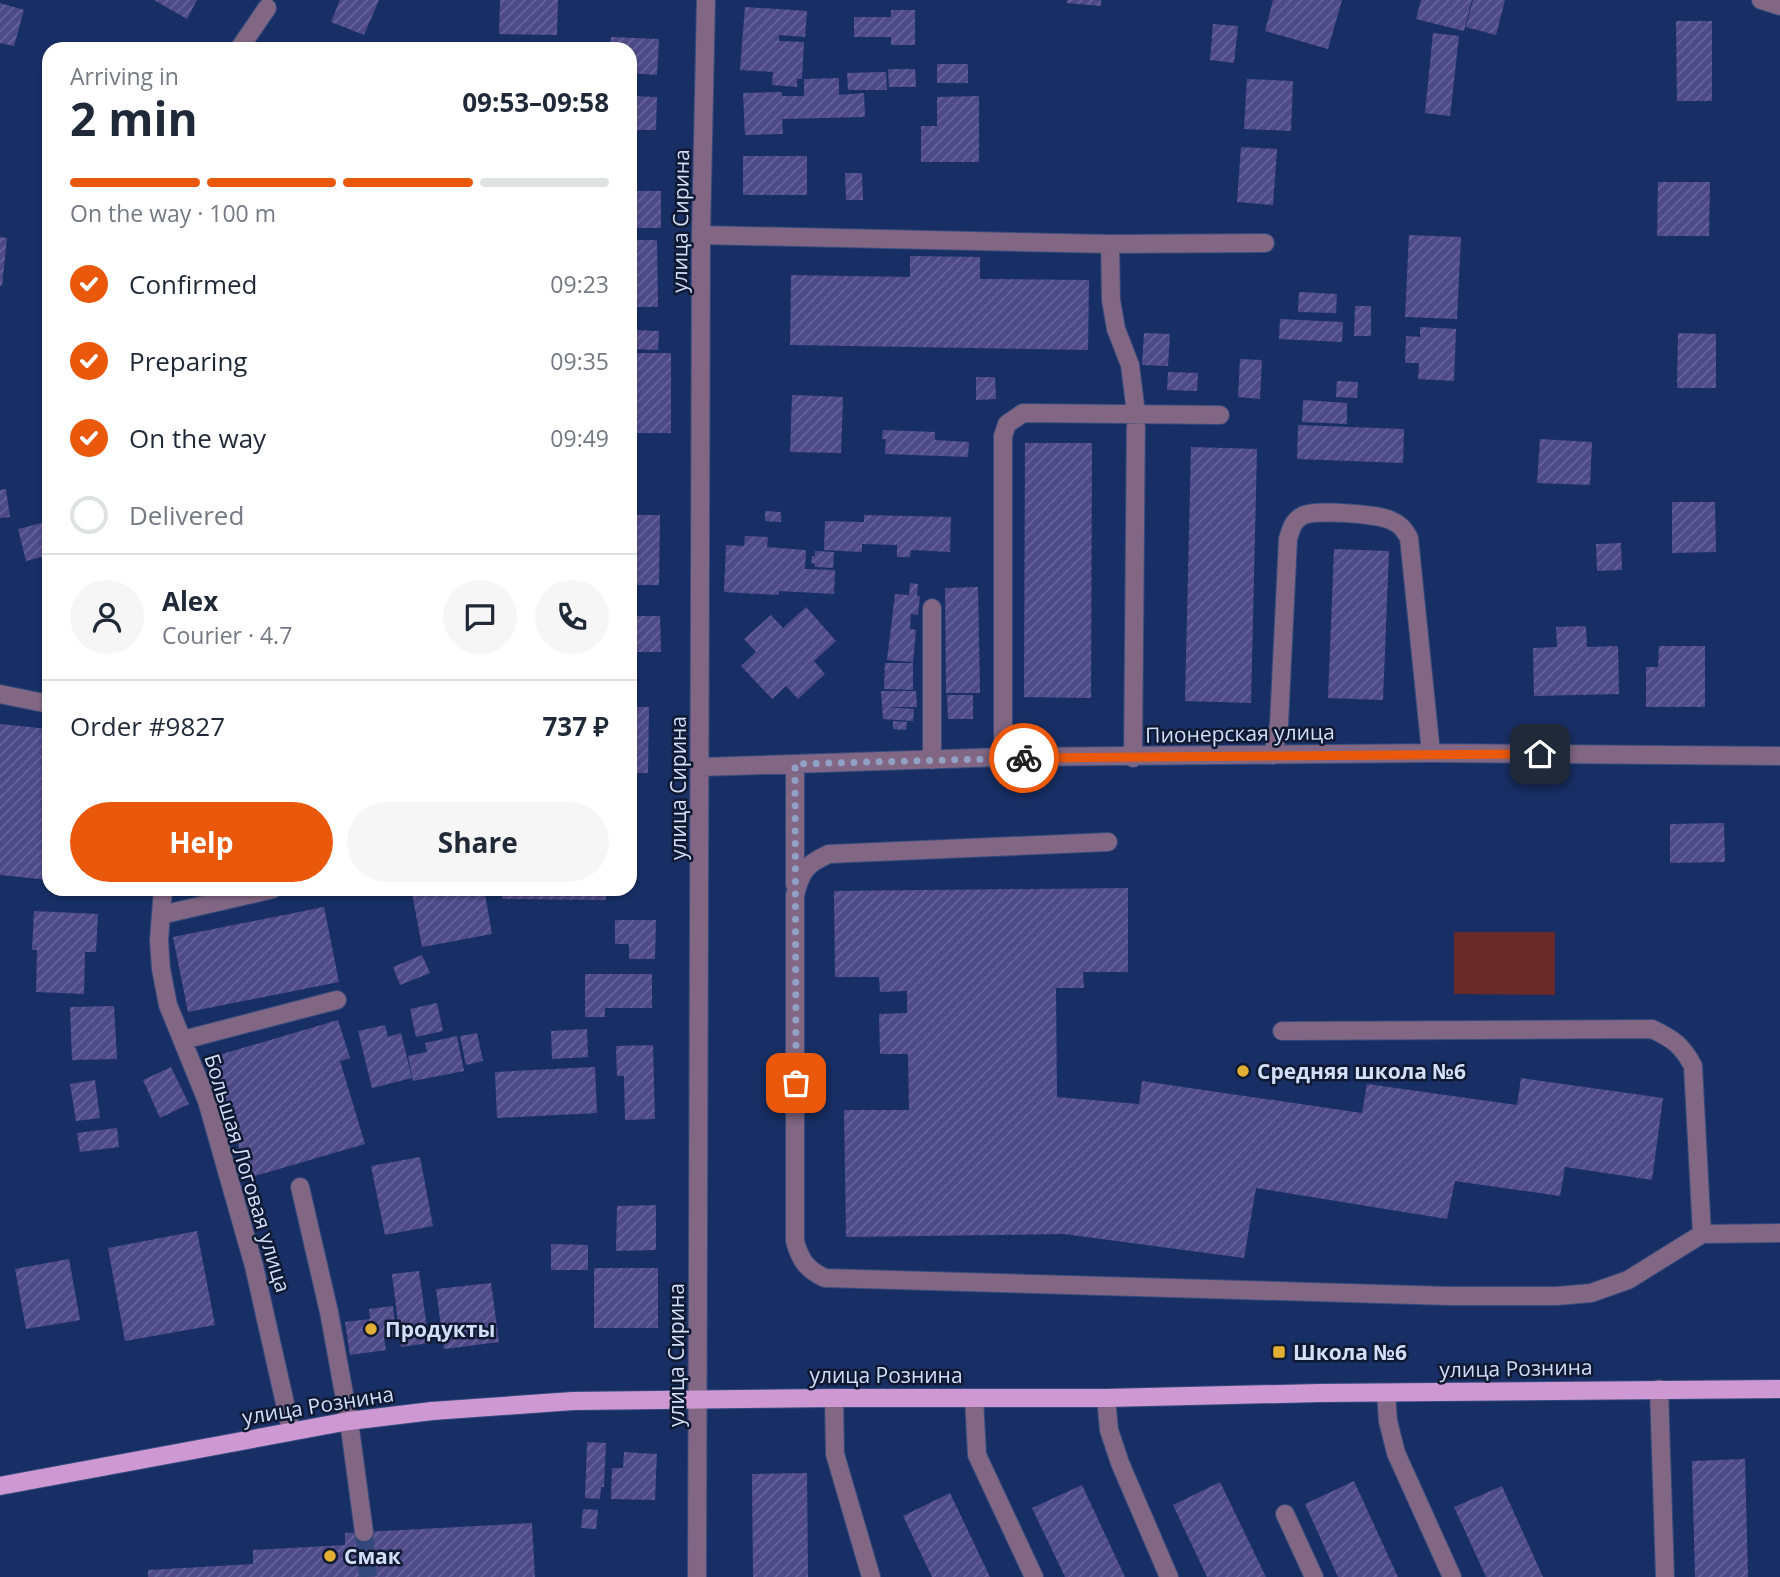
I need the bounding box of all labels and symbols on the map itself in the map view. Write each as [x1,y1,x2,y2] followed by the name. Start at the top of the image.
[665,149,695,293] street label: улица Сирина
[664,716,692,860] street label: улица Сирина
[1145,717,1335,749] street label: Пионерская улица
[989,723,1059,793] courier
[1510,724,1570,784] pin
[198,1050,298,1296] street label: Большая Логовая улица
[766,1053,826,1113] pin
[1257,1057,1466,1085] place label: Средняя школа №6
[1235,1063,1251,1079] marker: Средняя школа №6
[662,1283,690,1427] street label: улица Сирина
[385,1315,495,1343] place label: Продукты
[363,1321,379,1337] marker: Продукты
[1293,1338,1407,1366] place label: Школа №6
[1271,1344,1287,1360] marker: Школа №6
[1439,1353,1593,1383] street label: улица Рознина
[809,1361,963,1389] street label: улица Рознина
[240,1379,396,1431] street label: улица Рознина
[344,1542,401,1570] place label: Смак
[322,1548,338,1564] marker: Смак

